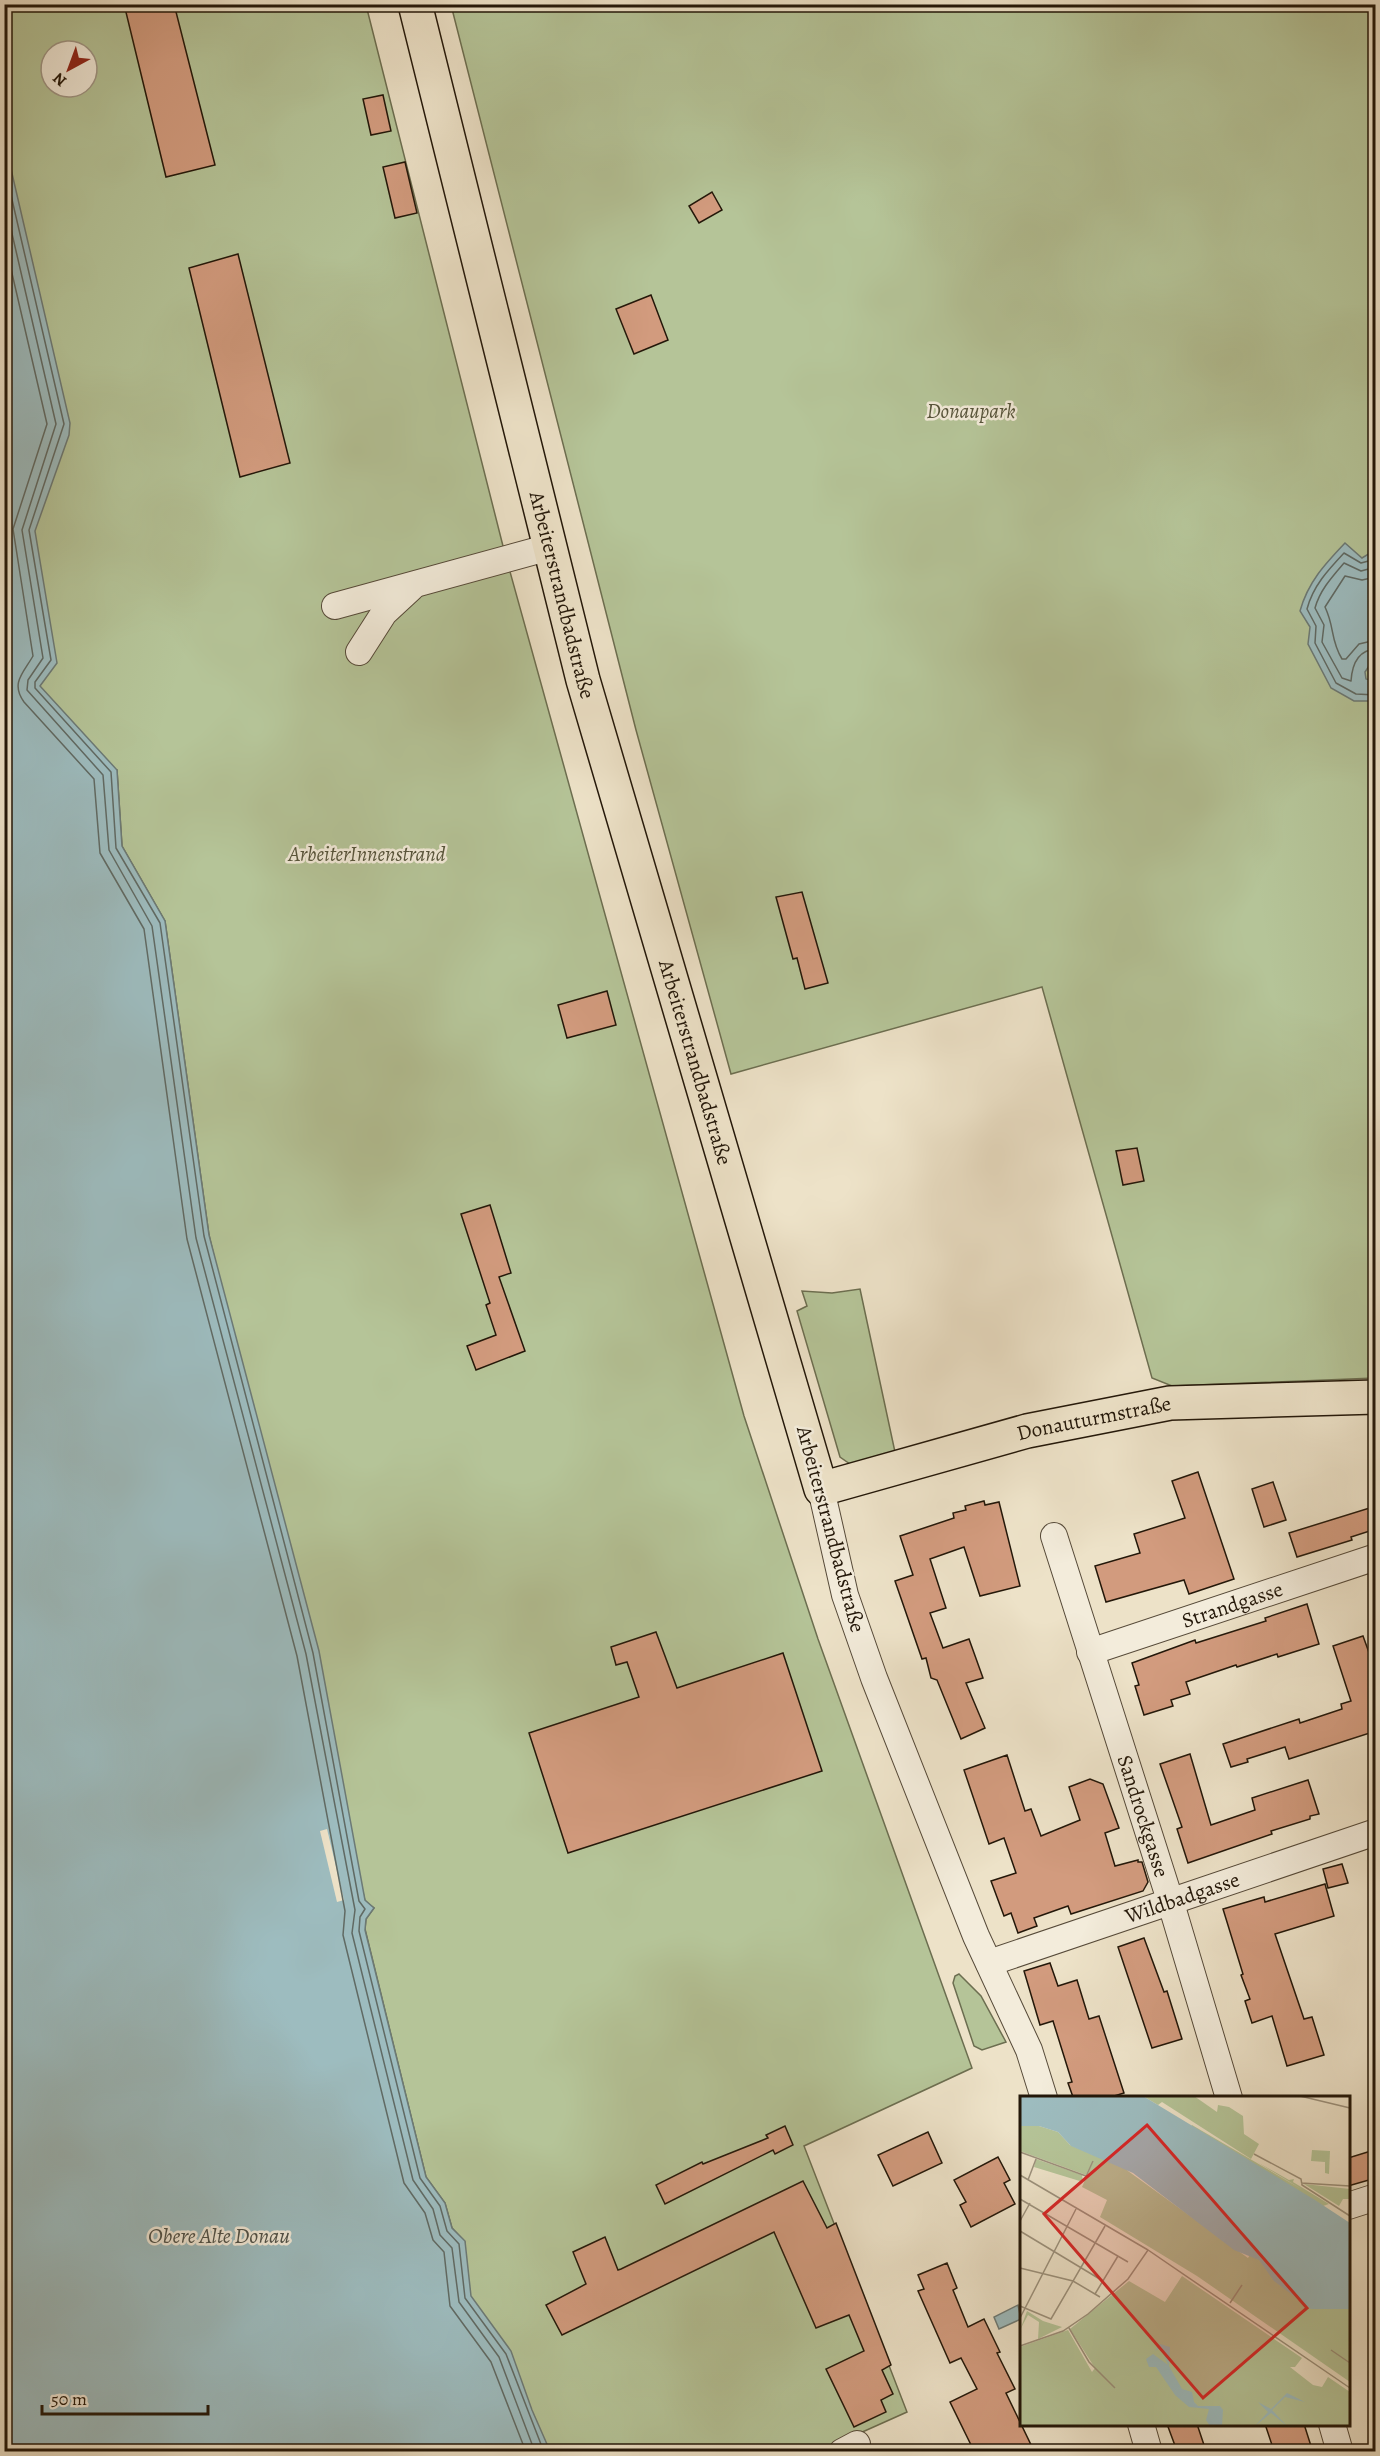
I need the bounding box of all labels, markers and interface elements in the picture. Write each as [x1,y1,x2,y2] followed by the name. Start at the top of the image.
[39,39,99,99] north arrow
[48,67,71,92] text: N
[926,397,1016,425] park label: Donaupark
[522,487,602,702] street label: Arbeiterstrandbadstraße
[288,840,446,868] park label: ArbeiterInnenstrand
[652,955,739,1168] street label: Arbeiterstrandbadstraße
[1013,1389,1173,1447] street label: Donauturmstraße
[790,1422,872,1635] street label: Arbeiterstrandbadstraße
[1178,1575,1287,1635] street label: Strandgasse
[1111,1751,1176,1881] street label: Sandrockgasse
[1120,1865,1243,1930] street label: Wildbadgasse
[1020,2096,1350,2426] inset map
[148,2221,290,2251] water label: Obere Alte Donau
[42,2378,208,2416] scale bar
[51,2387,87,2411] text: 50 m

